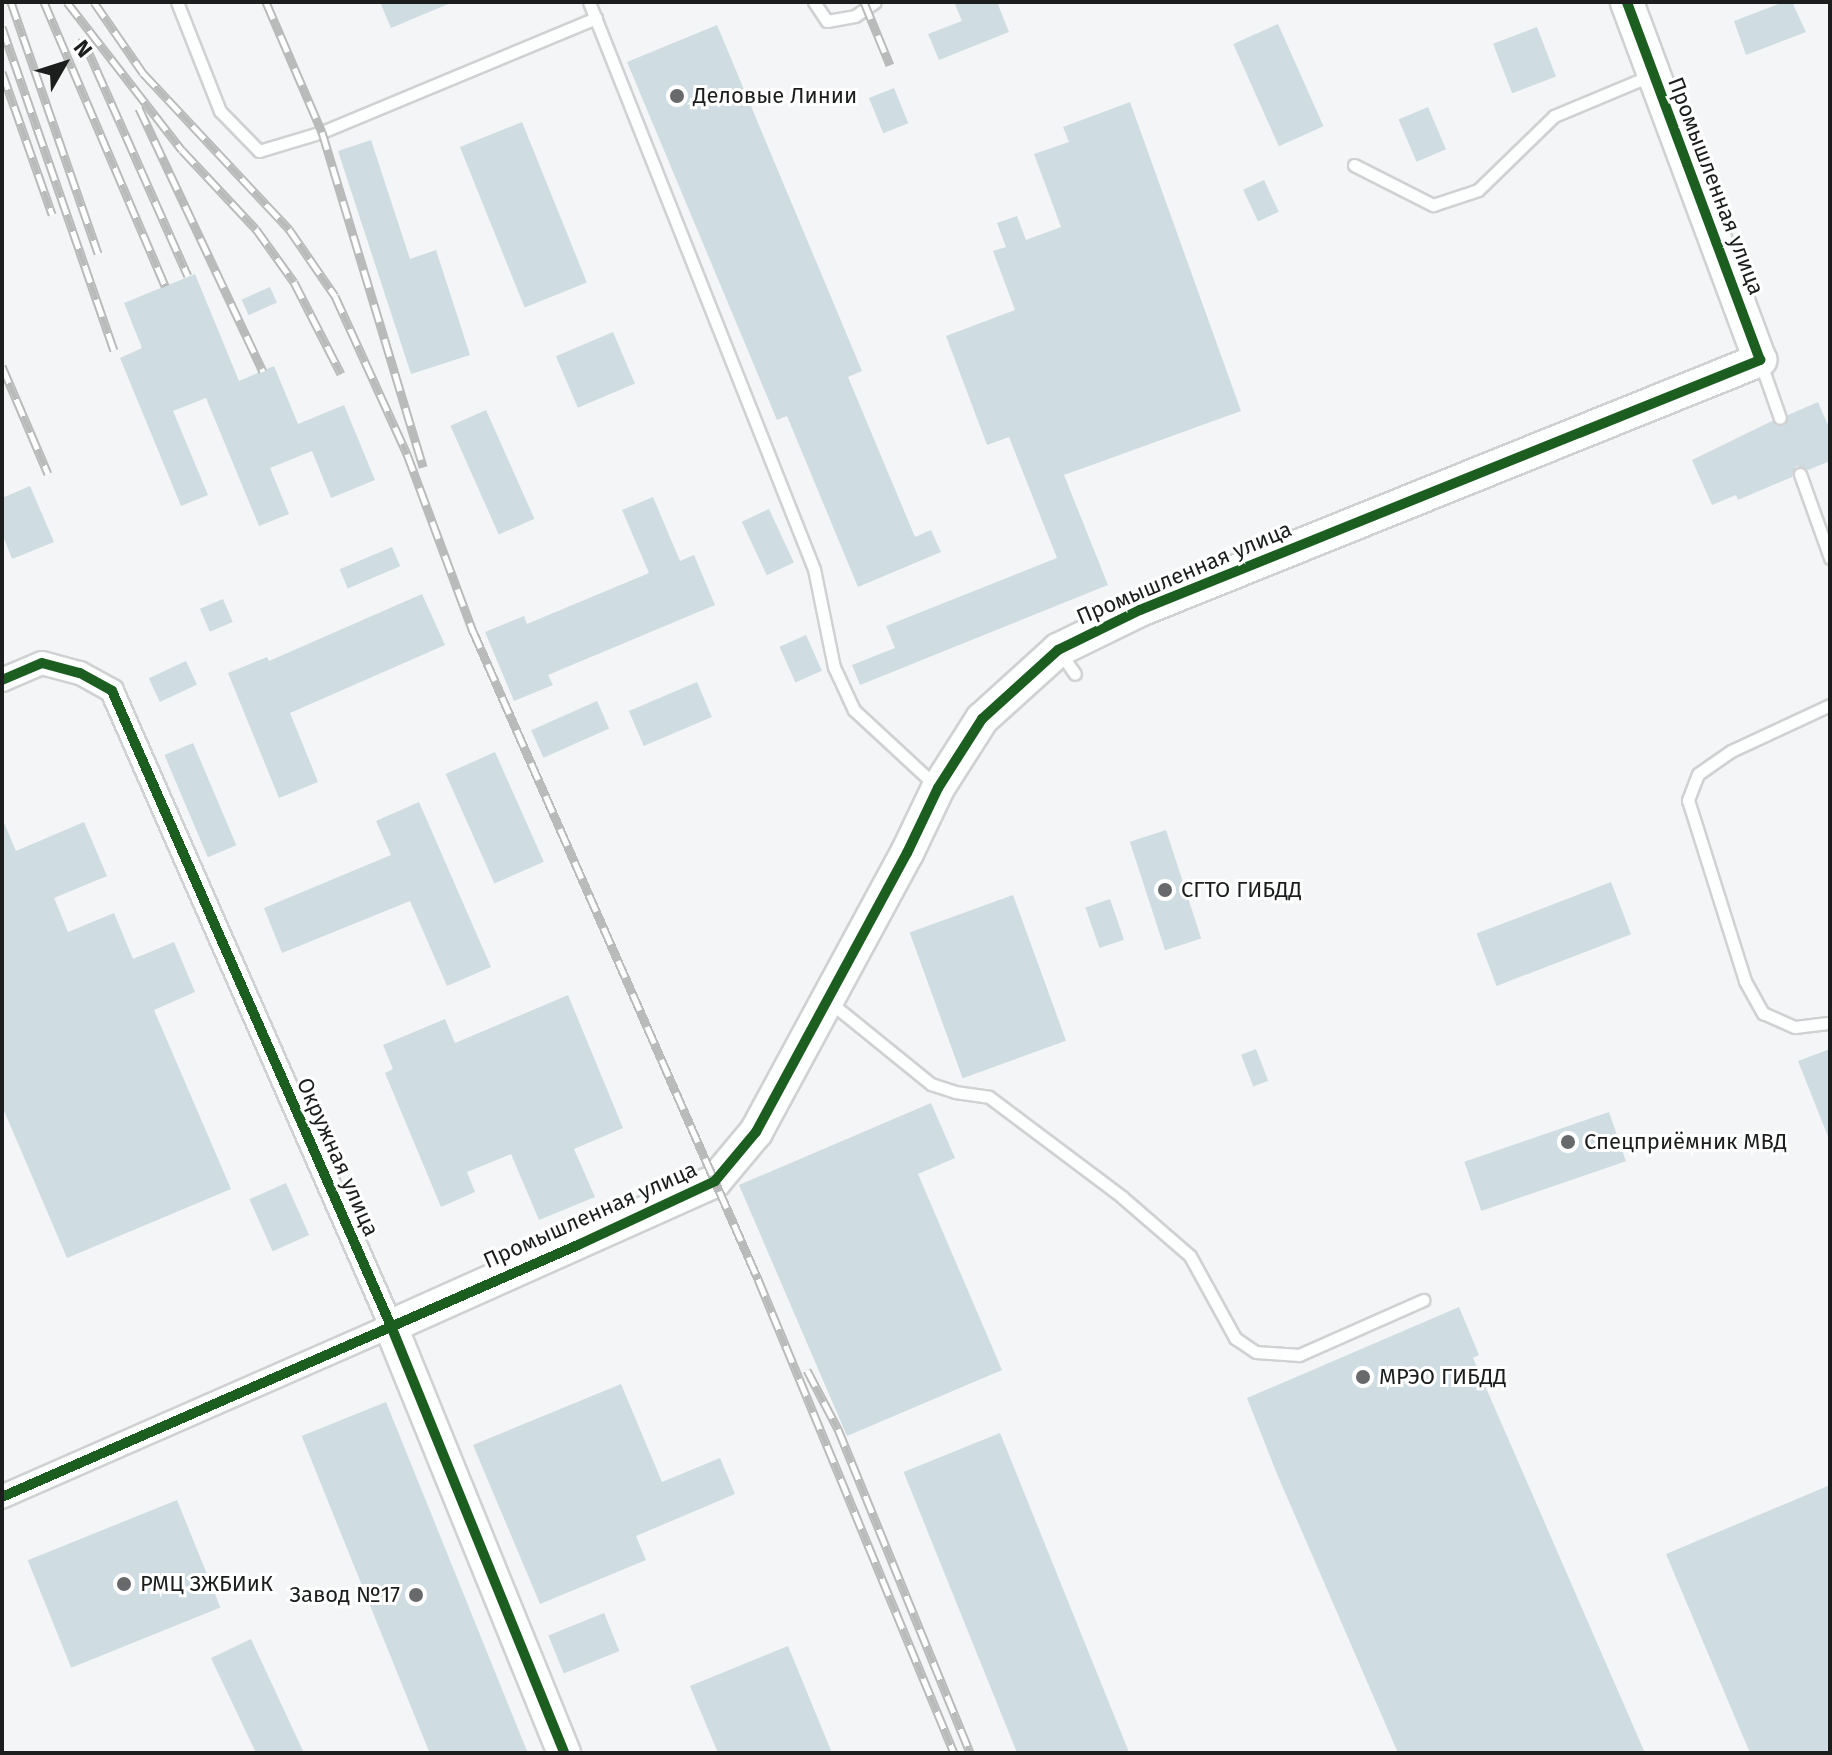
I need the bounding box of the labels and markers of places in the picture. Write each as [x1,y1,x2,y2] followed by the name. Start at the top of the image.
[693,83,857,109] place label: Деловые Линии
[668,87,686,105] marker: Деловые Линии
[1181,877,1302,903] place label: СГТО ГИБДД
[1156,881,1174,899] marker: СГТО ГИБДД
[1584,1129,1787,1155] place label: Спецприёмник МВД
[1559,1133,1577,1151] marker: Спецприёмник МВД
[1379,1364,1507,1390] place label: МРЭО ГИБДД
[1354,1368,1372,1386] marker: МРЭО ГИБДД
[140,1571,273,1597] place label: РМЦ ЗЖБИиК
[115,1575,133,1593] marker: РМЦ ЗЖБИиК
[290,1582,400,1608] place label: Завод №17
[407,1586,425,1604] marker: Завод №17

